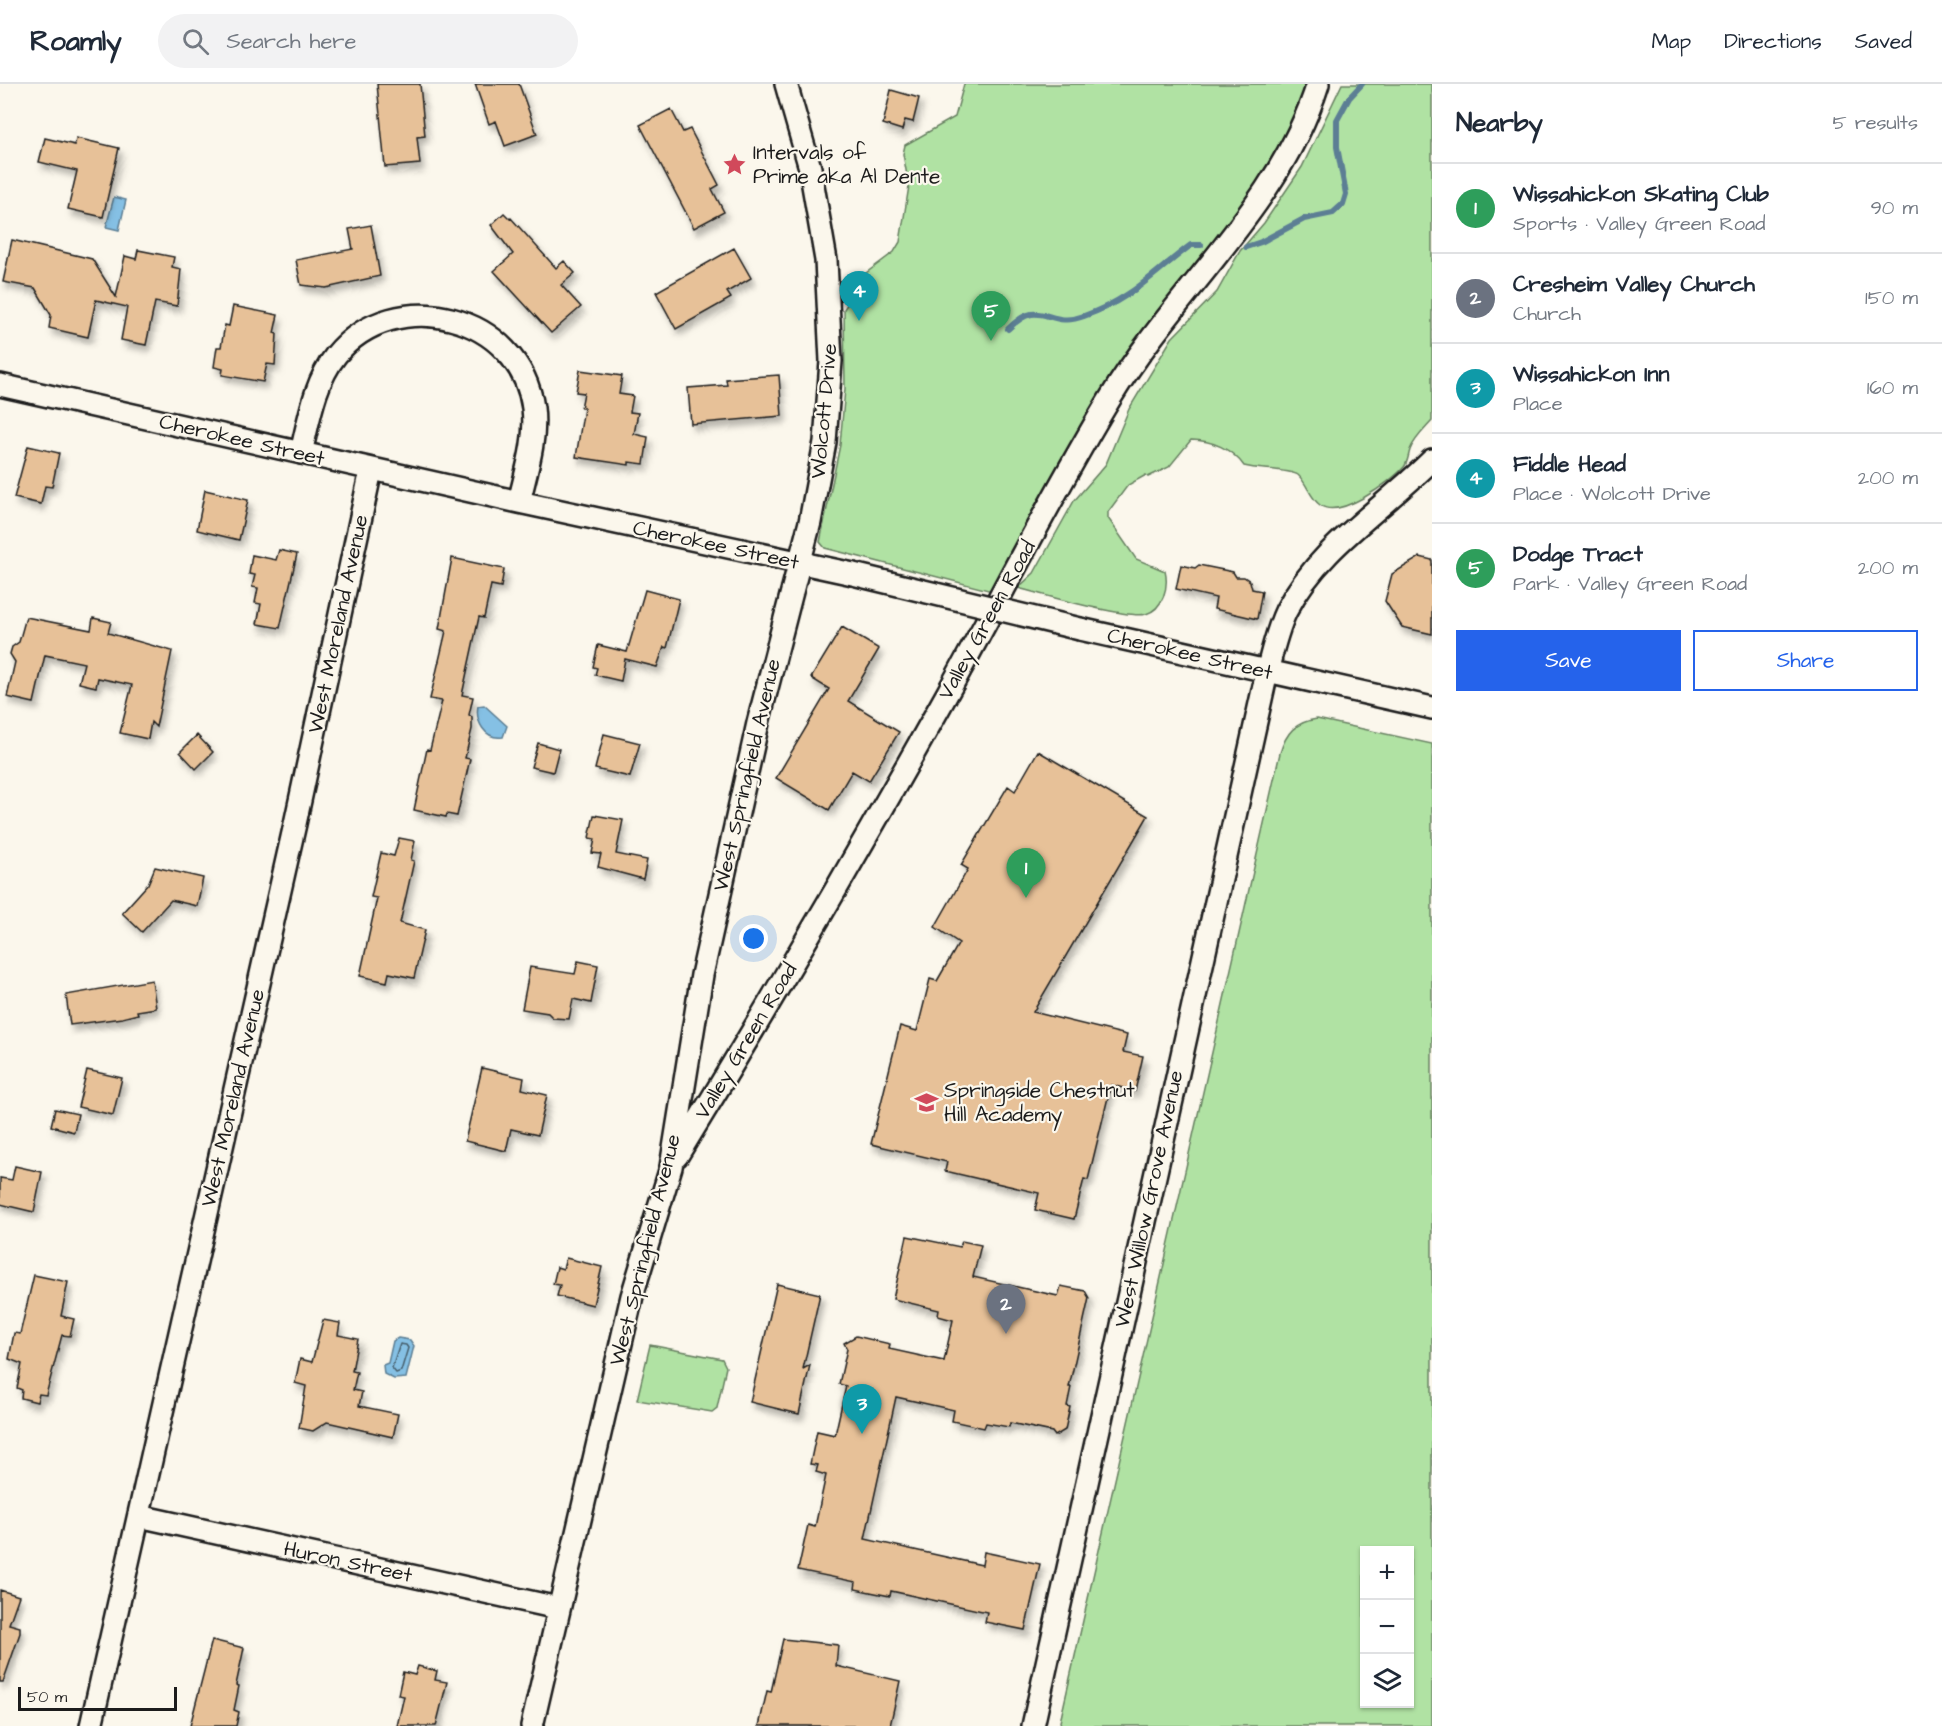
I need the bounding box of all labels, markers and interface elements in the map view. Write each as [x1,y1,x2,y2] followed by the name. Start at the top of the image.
[158,14,578,68] search box
[30,22,122,61] text: Roamly
[179,25,212,58] icon: search
[227,26,356,57] text: Search here
[1651,27,1691,56] text: Map
[1724,27,1822,56] text: Directions
[1855,27,1912,56] text: Saved
[1456,105,1543,141] text: Nearby
[1833,109,1918,137] text: 5 results
[753,138,940,191] place label: Intervals of Prime aka Al Dente
[722,151,748,177] place icon: Intervals of Prime aka Al Dente
[1513,179,1769,210] text: Wissahickon Skating Club
[1474,194,1477,222] text: 1
[1870,194,1918,222] text: 90 m
[1513,210,1766,238] text: Sports · Valley Green Road
[1513,269,1755,300] text: Cresheim Valley Church
[840,272,878,321] pin: 4
[1470,284,1481,312] text: 2
[1865,284,1918,312] text: 150 m
[972,292,1010,341] pin: 5
[1513,300,1581,328] text: Church
[804,342,844,480] street label: Wolcott Drive
[1513,359,1669,390] text: Wissahickon Inn
[1470,374,1481,402] text: 3
[1867,374,1918,402] text: 160 m
[1513,390,1563,418] text: Place
[156,407,328,473] street label: Cherokee Street
[1513,449,1626,480] text: Fiddle Head
[1469,464,1482,492] text: 4
[1858,464,1918,492] text: 200 m
[1513,480,1711,508] text: Place · Wolcott Drive
[301,512,375,736] street label: West Moreland Avenue
[630,513,802,577] street label: Cherokee Street
[931,535,1045,706] street label: Valley Green Road
[1513,539,1643,570] text: Dodge Tract
[1468,554,1483,582] text: 5
[1858,554,1918,582] text: 200 m
[1513,570,1747,598] text: Park · Valley Green Road
[1104,621,1276,687] street label: Cherokee Street
[1456,630,1681,691] button: Save
[1693,630,1918,691] button: Share
[706,656,790,894] street label: West Springfield Avenue
[1006,848,1046,898] pin: 1
[739,924,768,953] your location
[688,957,806,1126] street label: Valley Green Road
[194,986,272,1210] street label: West Moreland Avenue
[1108,1068,1190,1330] street label: West Willow Grove Avenue
[944,1076,1135,1131] place label: Springside Chestnut Hill Academy
[913,1089,939,1115] school or university icon: Springside Chestnut Hill Academy
[602,1131,690,1369] street label: West Springfield Avenue
[986,1284,1026,1334] pin: 2
[842,1384,882,1434] pin: 3
[281,1534,415,1590] street label: Huron Street
[1360,1546,1414,1708] map controls
[1360,1546,1414,1600] button: +
[1360,1600,1414,1654] button: −
[1360,1654,1414,1708] button: layers
[18,1684,177,1712] scale bar
[27,1686,67,1708] text: 50 m

